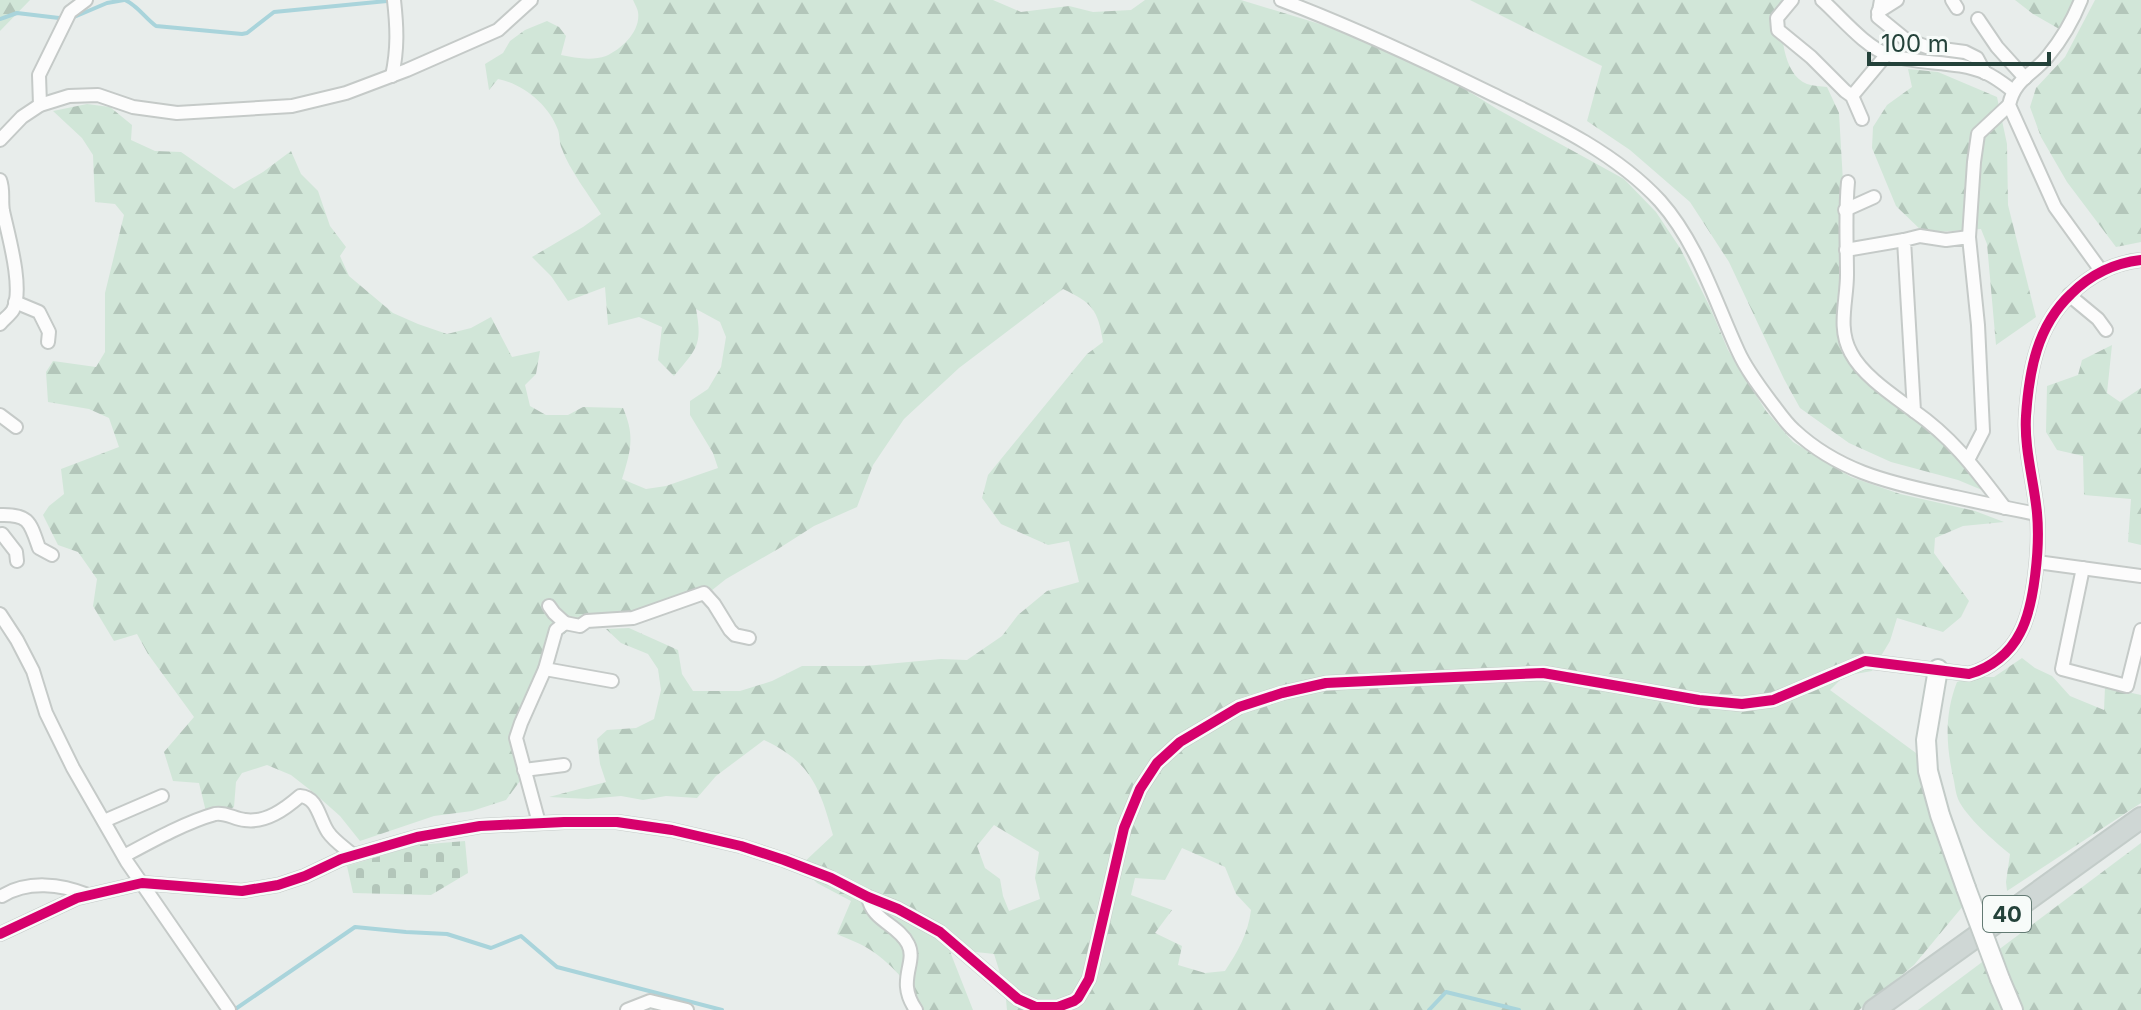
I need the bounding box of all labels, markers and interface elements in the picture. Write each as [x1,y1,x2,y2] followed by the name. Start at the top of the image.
[1869,16,2049,66] scale bar
[1881,29,1949,58] text: 100 m
[1983,896,2031,932] road number: 40

